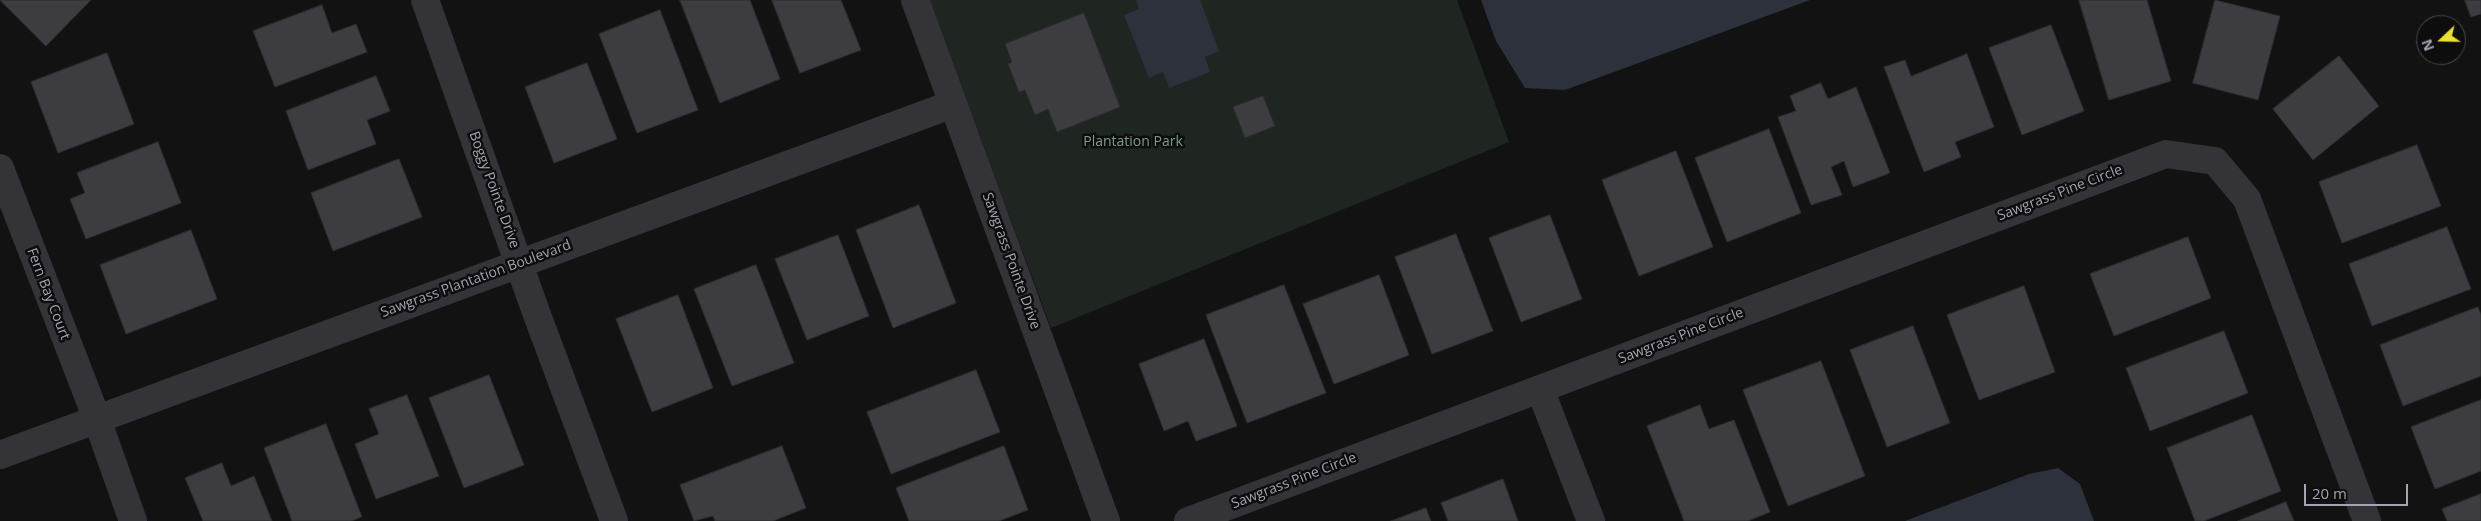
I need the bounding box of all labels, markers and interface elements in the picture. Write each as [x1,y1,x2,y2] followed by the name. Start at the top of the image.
[2416,15,2466,65] north arrow
[2417,36,2438,54] text: N
[465,129,523,251] street label: Boggy Pointe Drive
[1083,134,1183,150] park label: Plantation Park
[1995,161,2125,225] street label: Sawgrass Pine Circle
[978,190,1044,332] street label: Sawgrass Pointe Drive
[379,237,573,321] street label: Sawgrass Plantation Boulevard
[23,246,73,342] street label: Fern Bay Court
[1616,304,1746,368] street label: Sawgrass Pine Circle
[1229,449,1359,513] street label: Sawgrass Pine Circle
[2306,474,2410,506] scale bar
[2312,483,2347,503] text: 20 m

